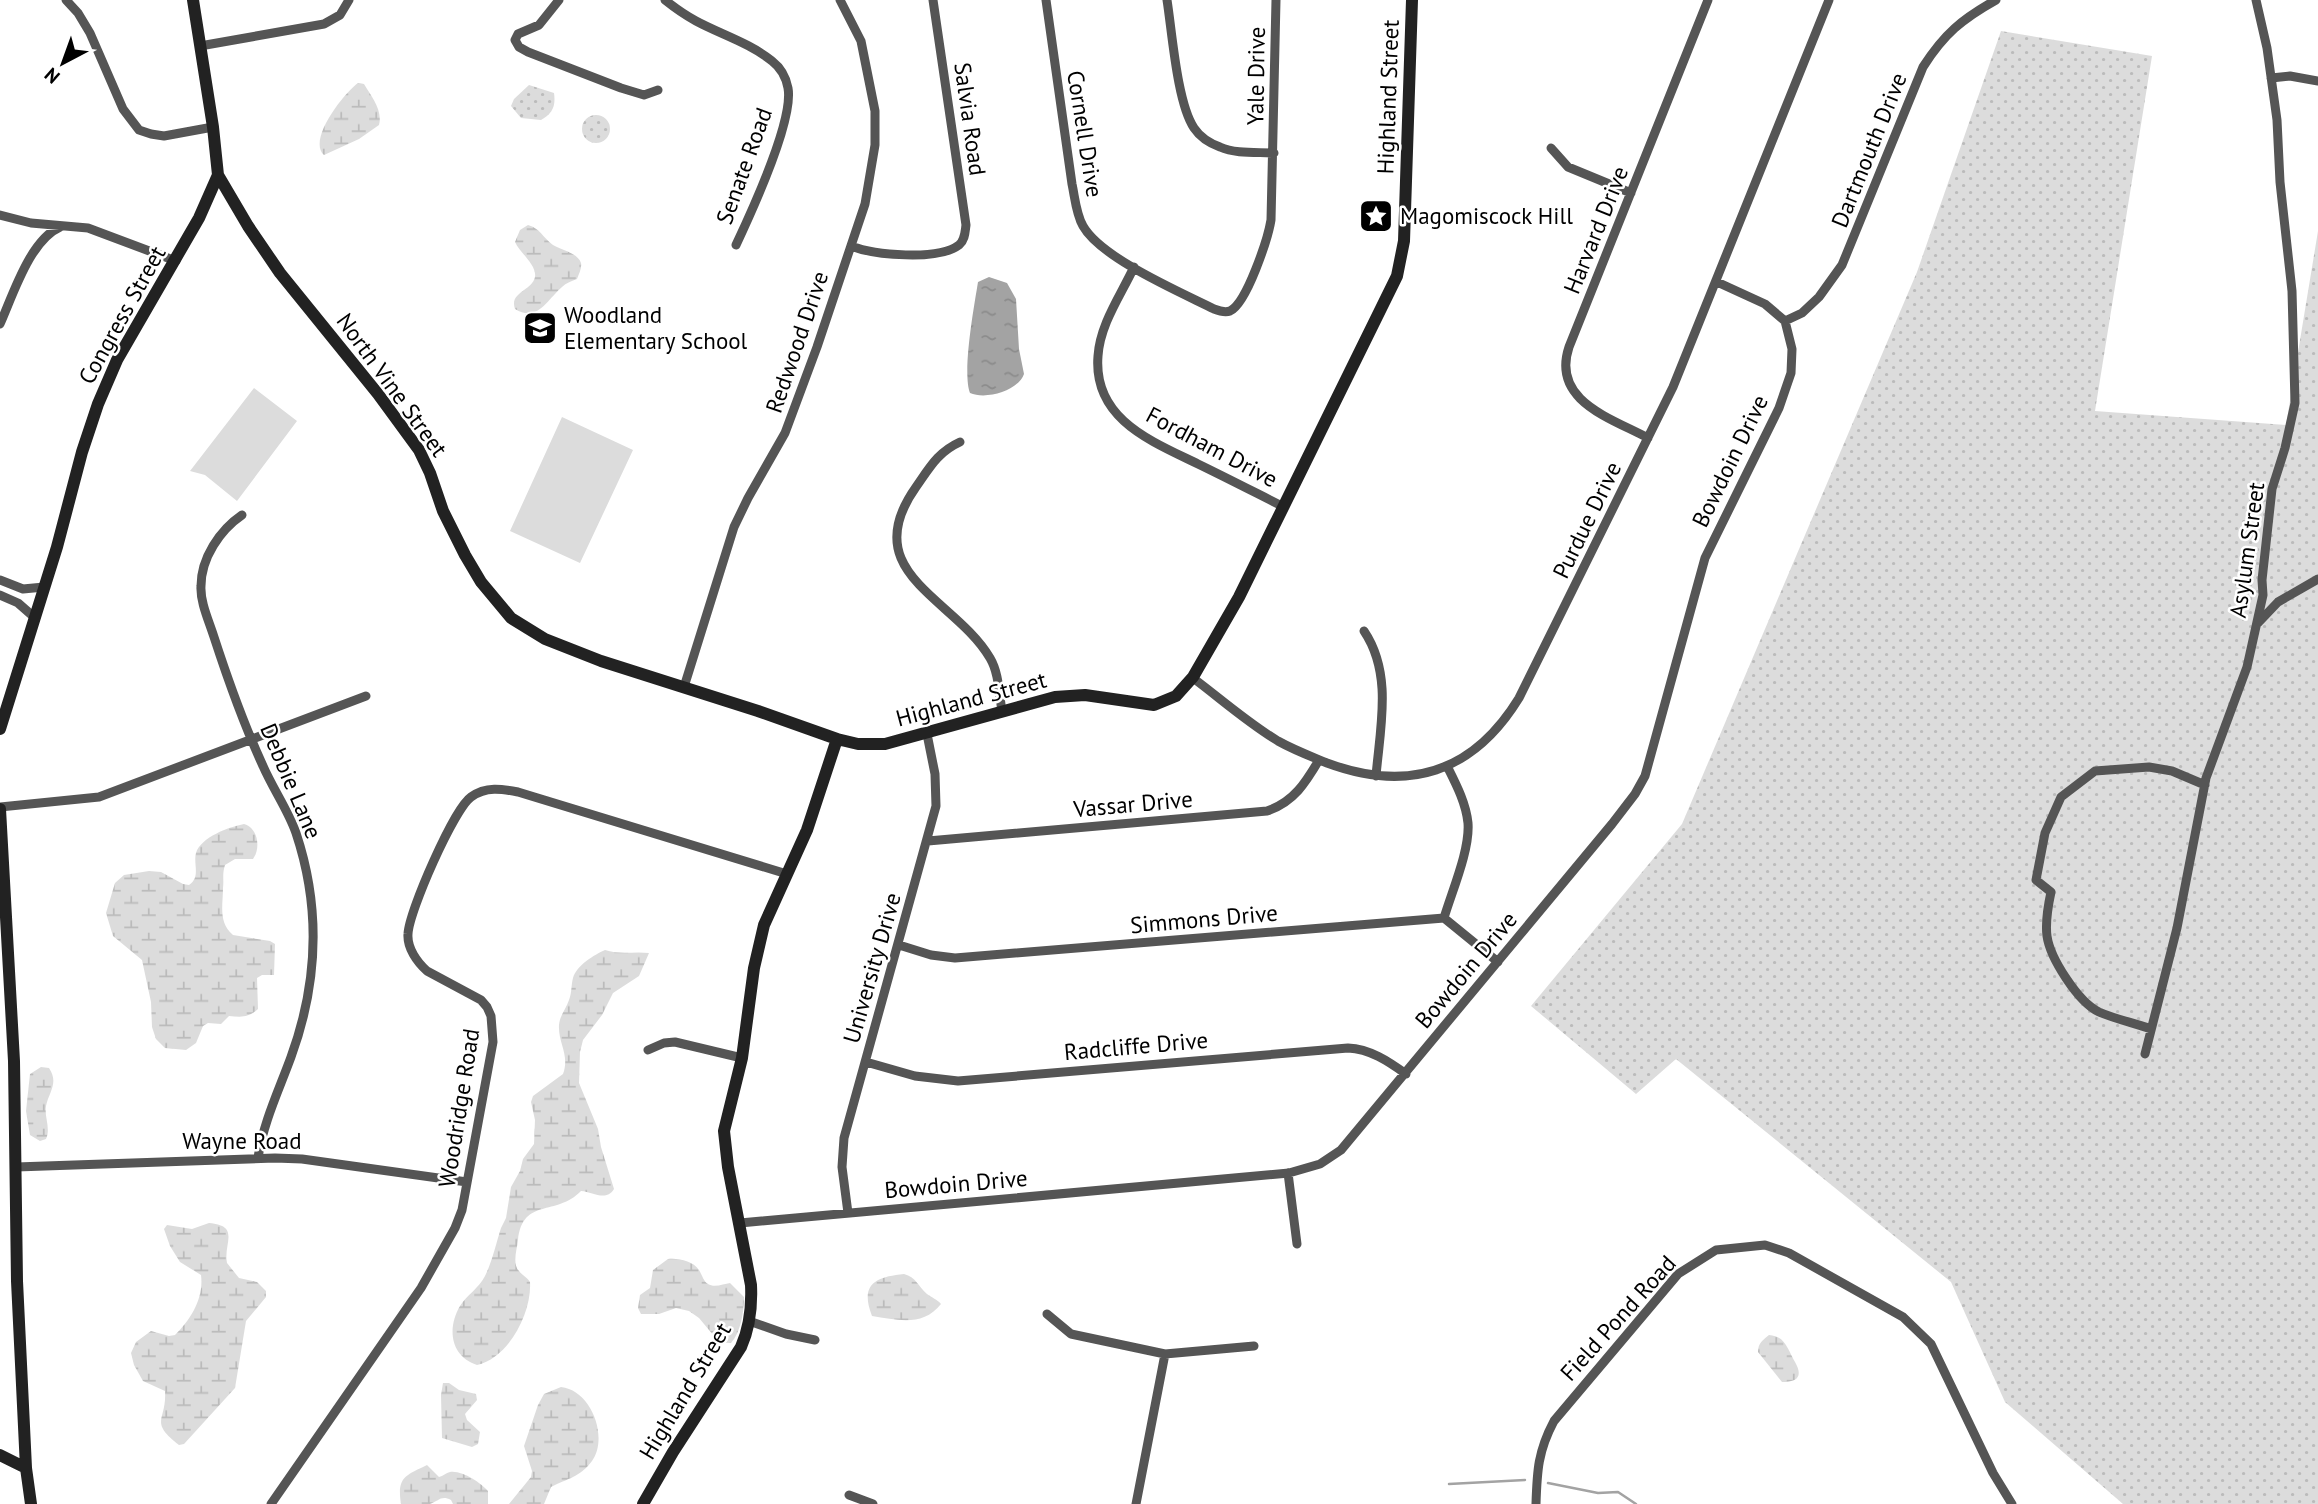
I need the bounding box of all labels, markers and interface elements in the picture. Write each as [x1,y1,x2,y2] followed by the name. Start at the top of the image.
[1370,19,1405,175] street label: Highland Street
[1240,26,1271,126] street label: Yale Drive
[28,28,98,98] north arrow
[948,61,993,177] street label: Salvia Road
[39,63,64,89] text: N
[1824,68,1913,231] street label: Dartmouth Drive
[1061,69,1110,199] street label: Cornell Drive
[709,104,778,228] street label: Senate Road
[1557,162,1634,298] street label: Harvard Drive
[1357,197,1395,235] place icon: Magomiscock Hill
[1400,201,1573,230] place label: Magomiscock Hill
[72,240,172,389] street label: Congress Street
[759,267,834,417] street label: Redwood Drive
[564,300,748,355] place label: Woodland Elementary School
[331,307,454,462] street label: North Vine Street
[521,309,559,347] school or university icon: Woodland Elementary School
[1685,390,1774,532] street label: Bowdoin Drive
[1142,400,1283,493] street label: Fordham Drive
[1546,457,1627,583] street label: Purdue Drive
[2223,480,2270,620] street label: Asylum Street
[892,664,1049,733] street label: Highland Street
[254,719,329,843] street label: Debbie Lane
[1071,784,1194,823] street label: Vassar Drive
[836,889,907,1046] street label: University Drive
[1129,898,1279,939] street label: Simmons Drive
[1408,905,1523,1034] street label: Bowdoin Drive
[1063,1025,1209,1066] street label: Radcliffe Drive
[432,1026,485,1189] street label: Woodridge Road
[182,1126,302,1155] street label: Wayne Road
[883,1163,1029,1204] street label: Bowdoin Drive
[1554,1249,1682,1386] street label: Field Pond Road
[632,1317,737,1464] street label: Highland Street

